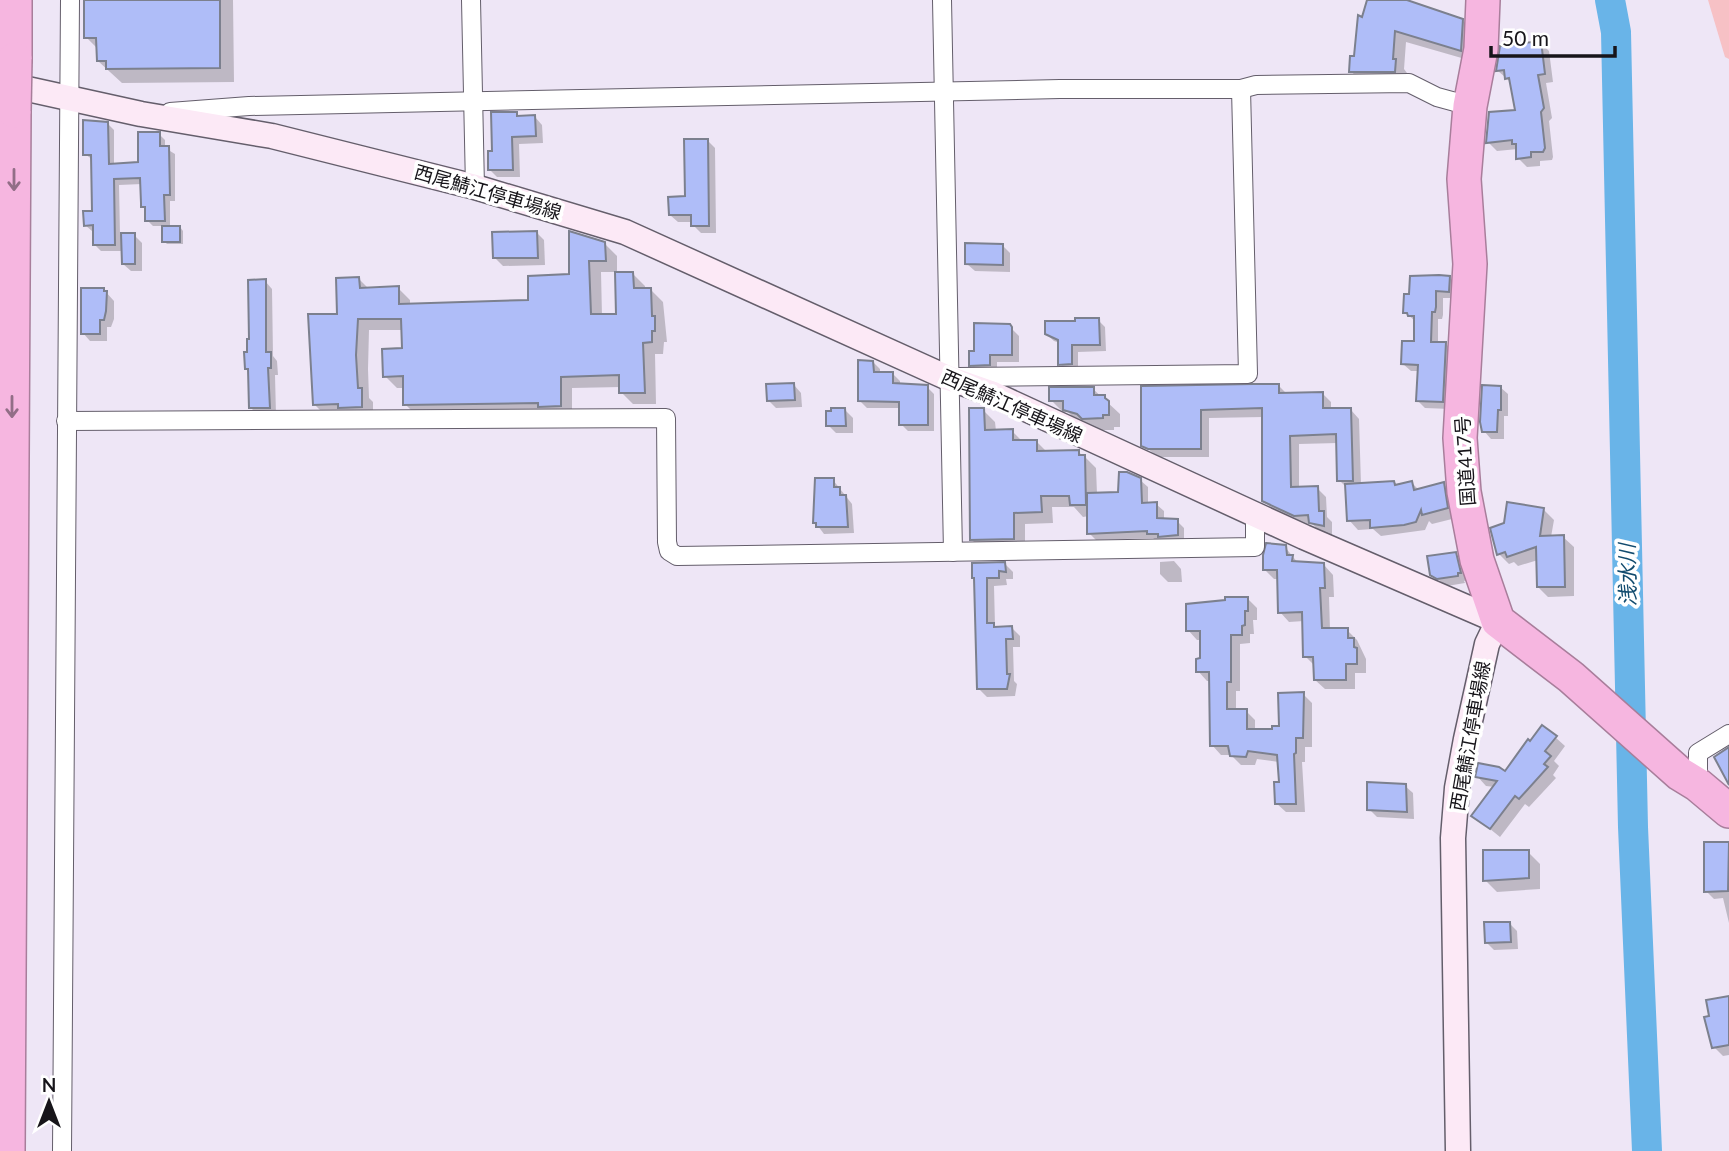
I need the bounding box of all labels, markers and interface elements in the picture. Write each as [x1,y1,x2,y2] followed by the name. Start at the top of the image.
[1491,14,1615,58] scale bar
[1502,25,1549,50] text: 50 m
[412,160,564,224] street label: 西尾鯖江停車場線
[7,168,21,191] one-way arrow
[938,364,1086,447] street label: 西尾鯖江停車場線
[6,395,19,418] one-way arrow
[1450,415,1479,507] street label: 国道417号
[1613,541,1640,607] water label: 浅水川
[1445,659,1494,813] street label: 西尾鯖江停車場線
[14,1067,84,1137] north arrow
[42,1073,56,1096] text: N

